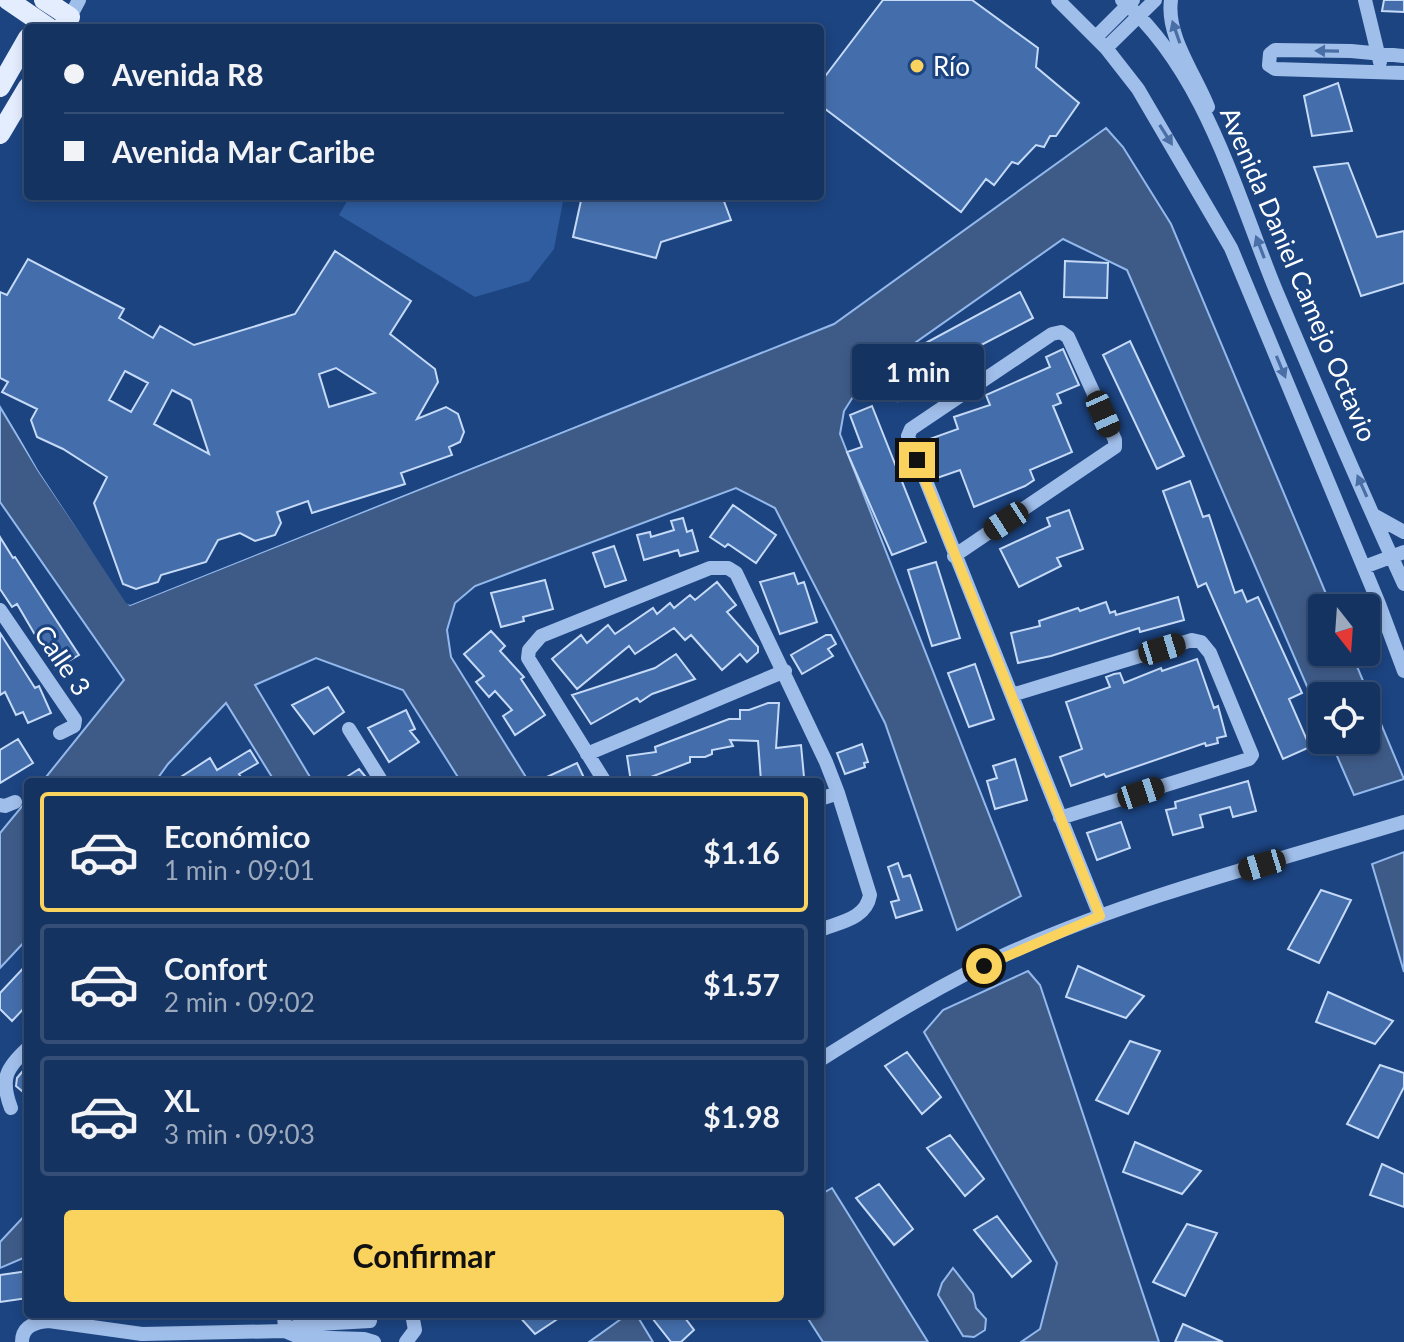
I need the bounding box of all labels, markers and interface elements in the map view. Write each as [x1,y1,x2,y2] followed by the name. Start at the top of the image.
[1169,20,1181,44] one-way arrow
[1314,44,1339,57] one-way arrow
[933,50,970,82] place label: Río
[112,56,264,92] text: Avenida R8
[908,57,926,75] marker: Río
[1214,102,1384,446] street label: Avenida Daniel Camejo Octavio
[1158,124,1172,146] one-way arrow
[112,133,375,169] text: Avenida Mar Caribe
[1253,235,1266,259] one-way arrow
[851,344,983,400] callout: 1 min
[886,356,950,388] text: 1 min
[1275,356,1288,380] one-way arrow
[1082,387,1124,441] car
[899,442,935,478] route end
[1355,475,1368,498] one-way arrow
[979,498,1033,544] car
[1308,594,1380,666] north arrow
[1308,594,1380,754] map controls
[28,619,98,701] street label: Calle 3
[1136,631,1188,667] car
[1308,682,1380,754] button: locate
[1114,774,1168,812] car
[68,816,140,888] icon: car
[164,818,310,854] text: Económico
[703,834,780,870] text: $1.16
[1236,847,1288,883] car
[164,854,315,886] text: 1 min · 09:01
[68,948,140,1020] icon: car
[966,948,1002,984] route start
[164,950,267,986] text: Confort
[703,966,780,1002] text: $1.57
[164,986,315,1018] text: 2 min · 09:02
[68,1080,140,1152] icon: car
[164,1082,200,1118] text: XL
[703,1098,780,1134] text: $1.98
[164,1118,315,1150] text: 3 min · 09:03
[64,1210,784,1302] button: Confirmar

